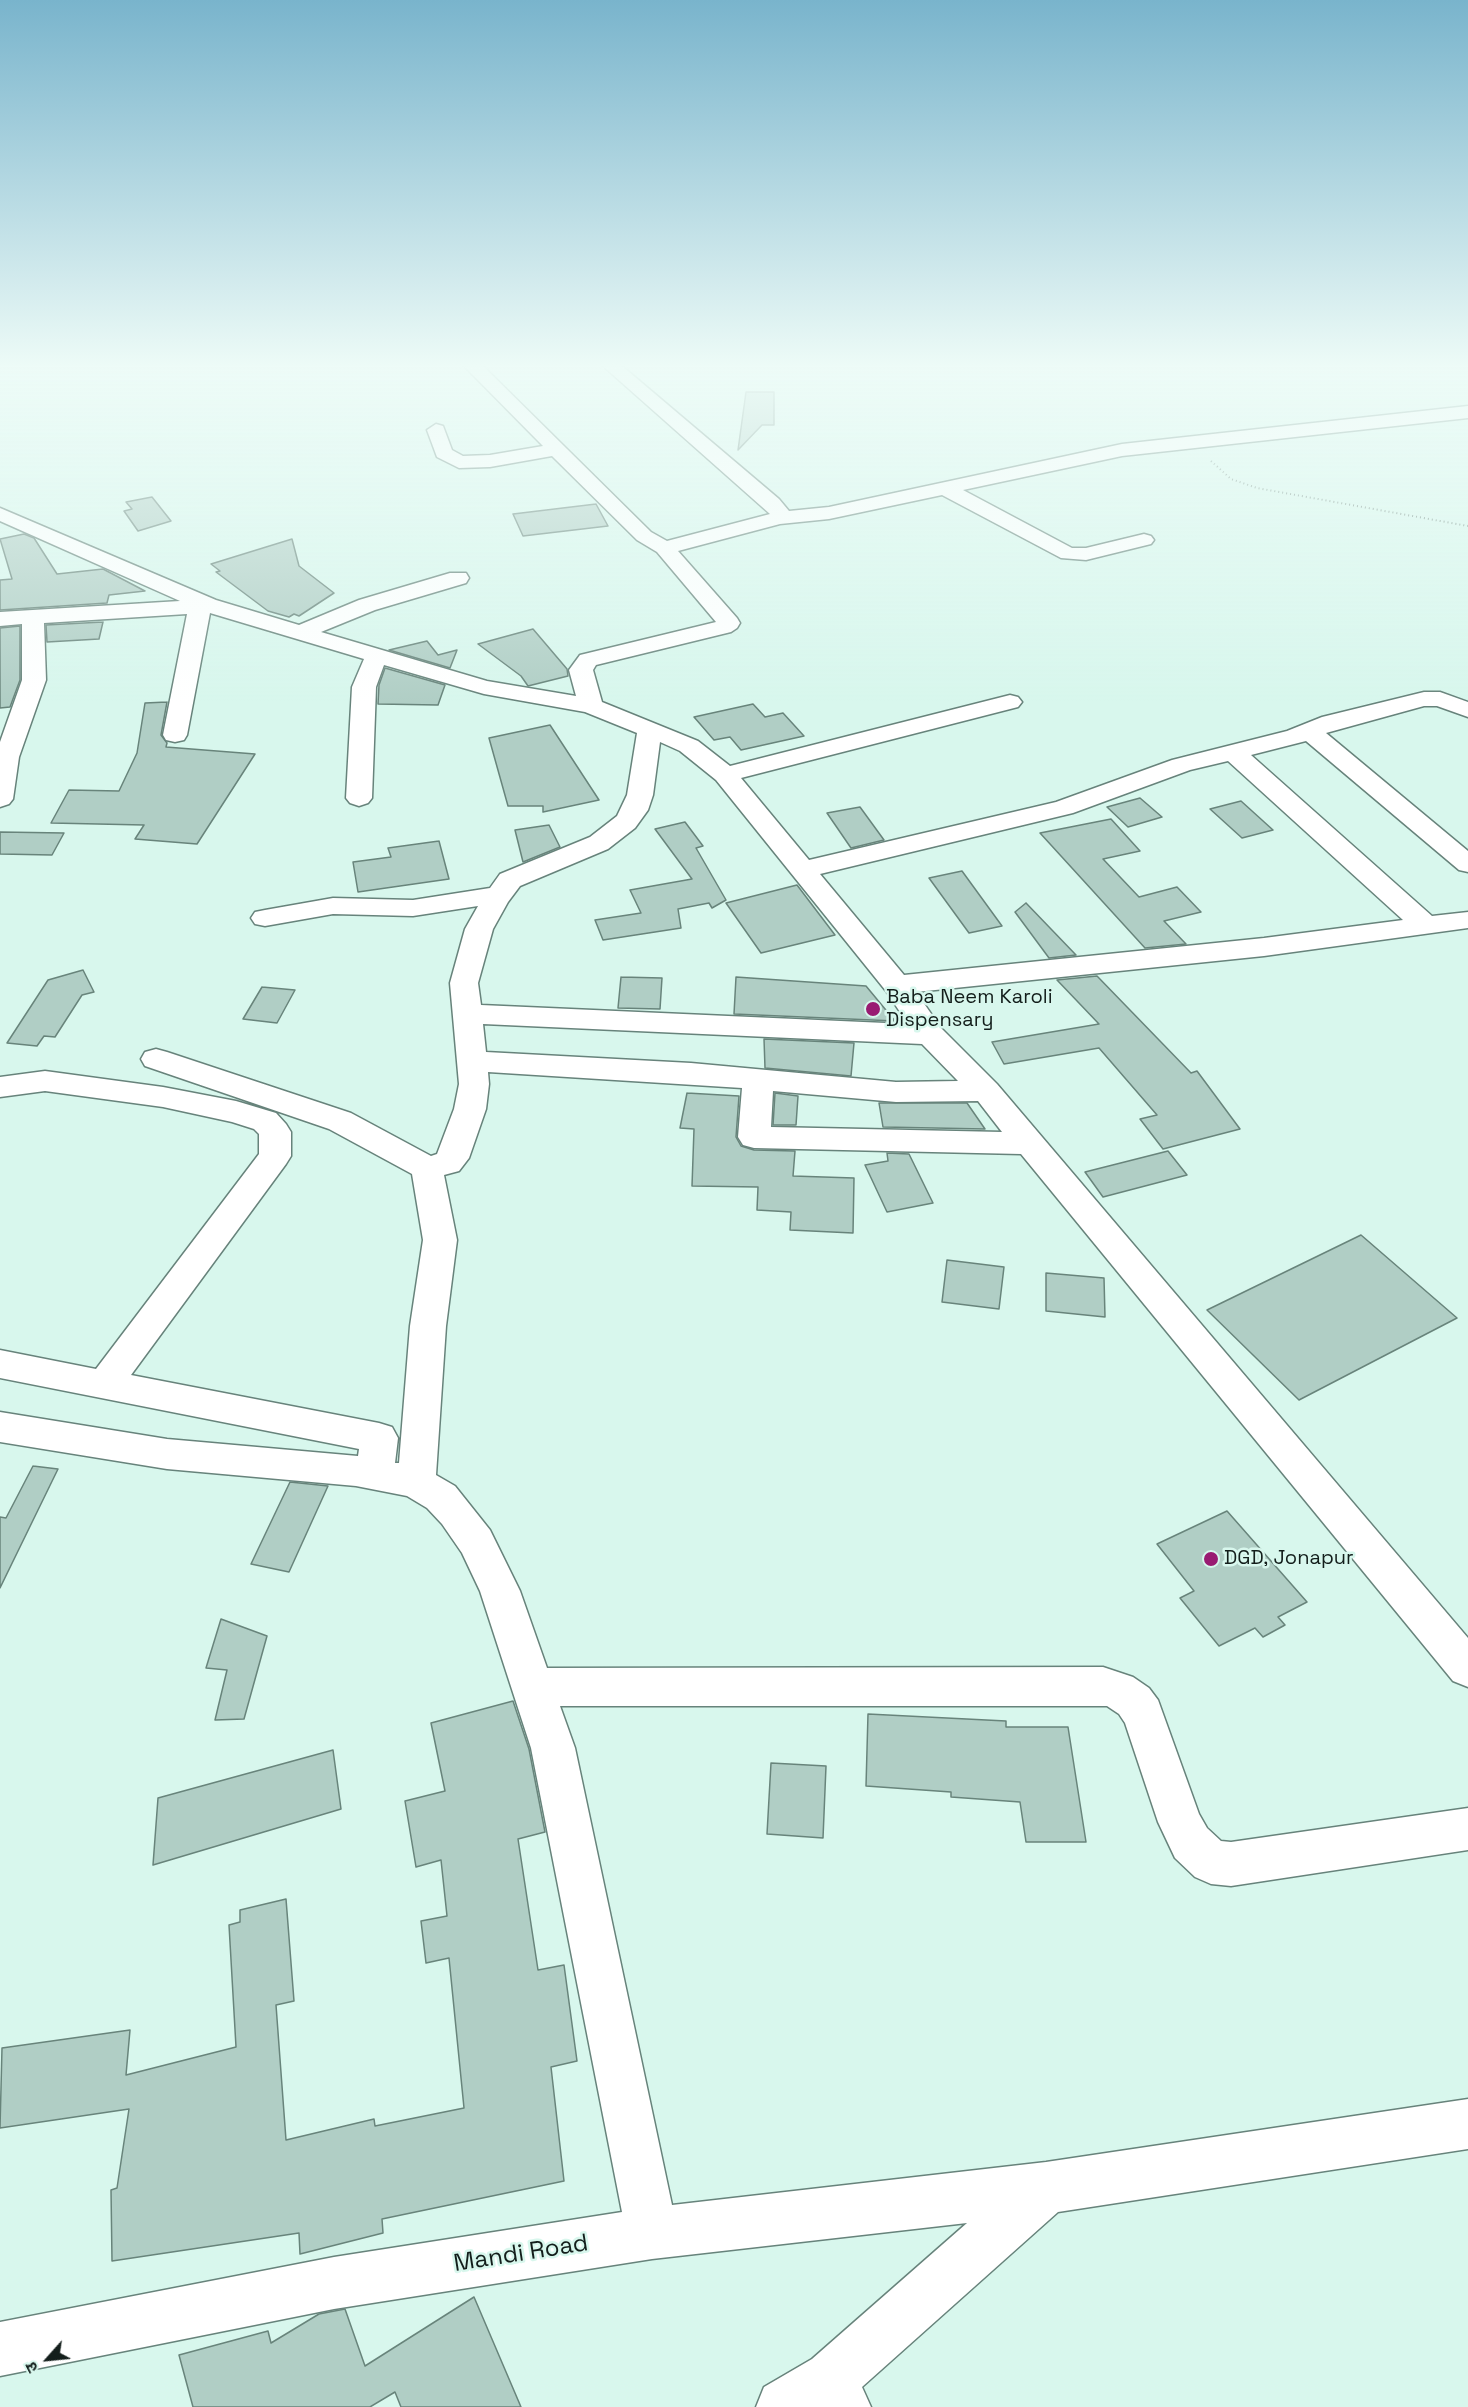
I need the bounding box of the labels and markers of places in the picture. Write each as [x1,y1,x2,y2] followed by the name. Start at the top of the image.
[886,986,1053,1033] place label: Baba Neem Karoli Dispensary
[864,1000,882,1018] marker: Baba Neem Karoli Dispensary
[1224,1547,1354,1571] place label: DGD, Jonapur
[1202,1550,1220,1568] marker: DGD, Jonapur

